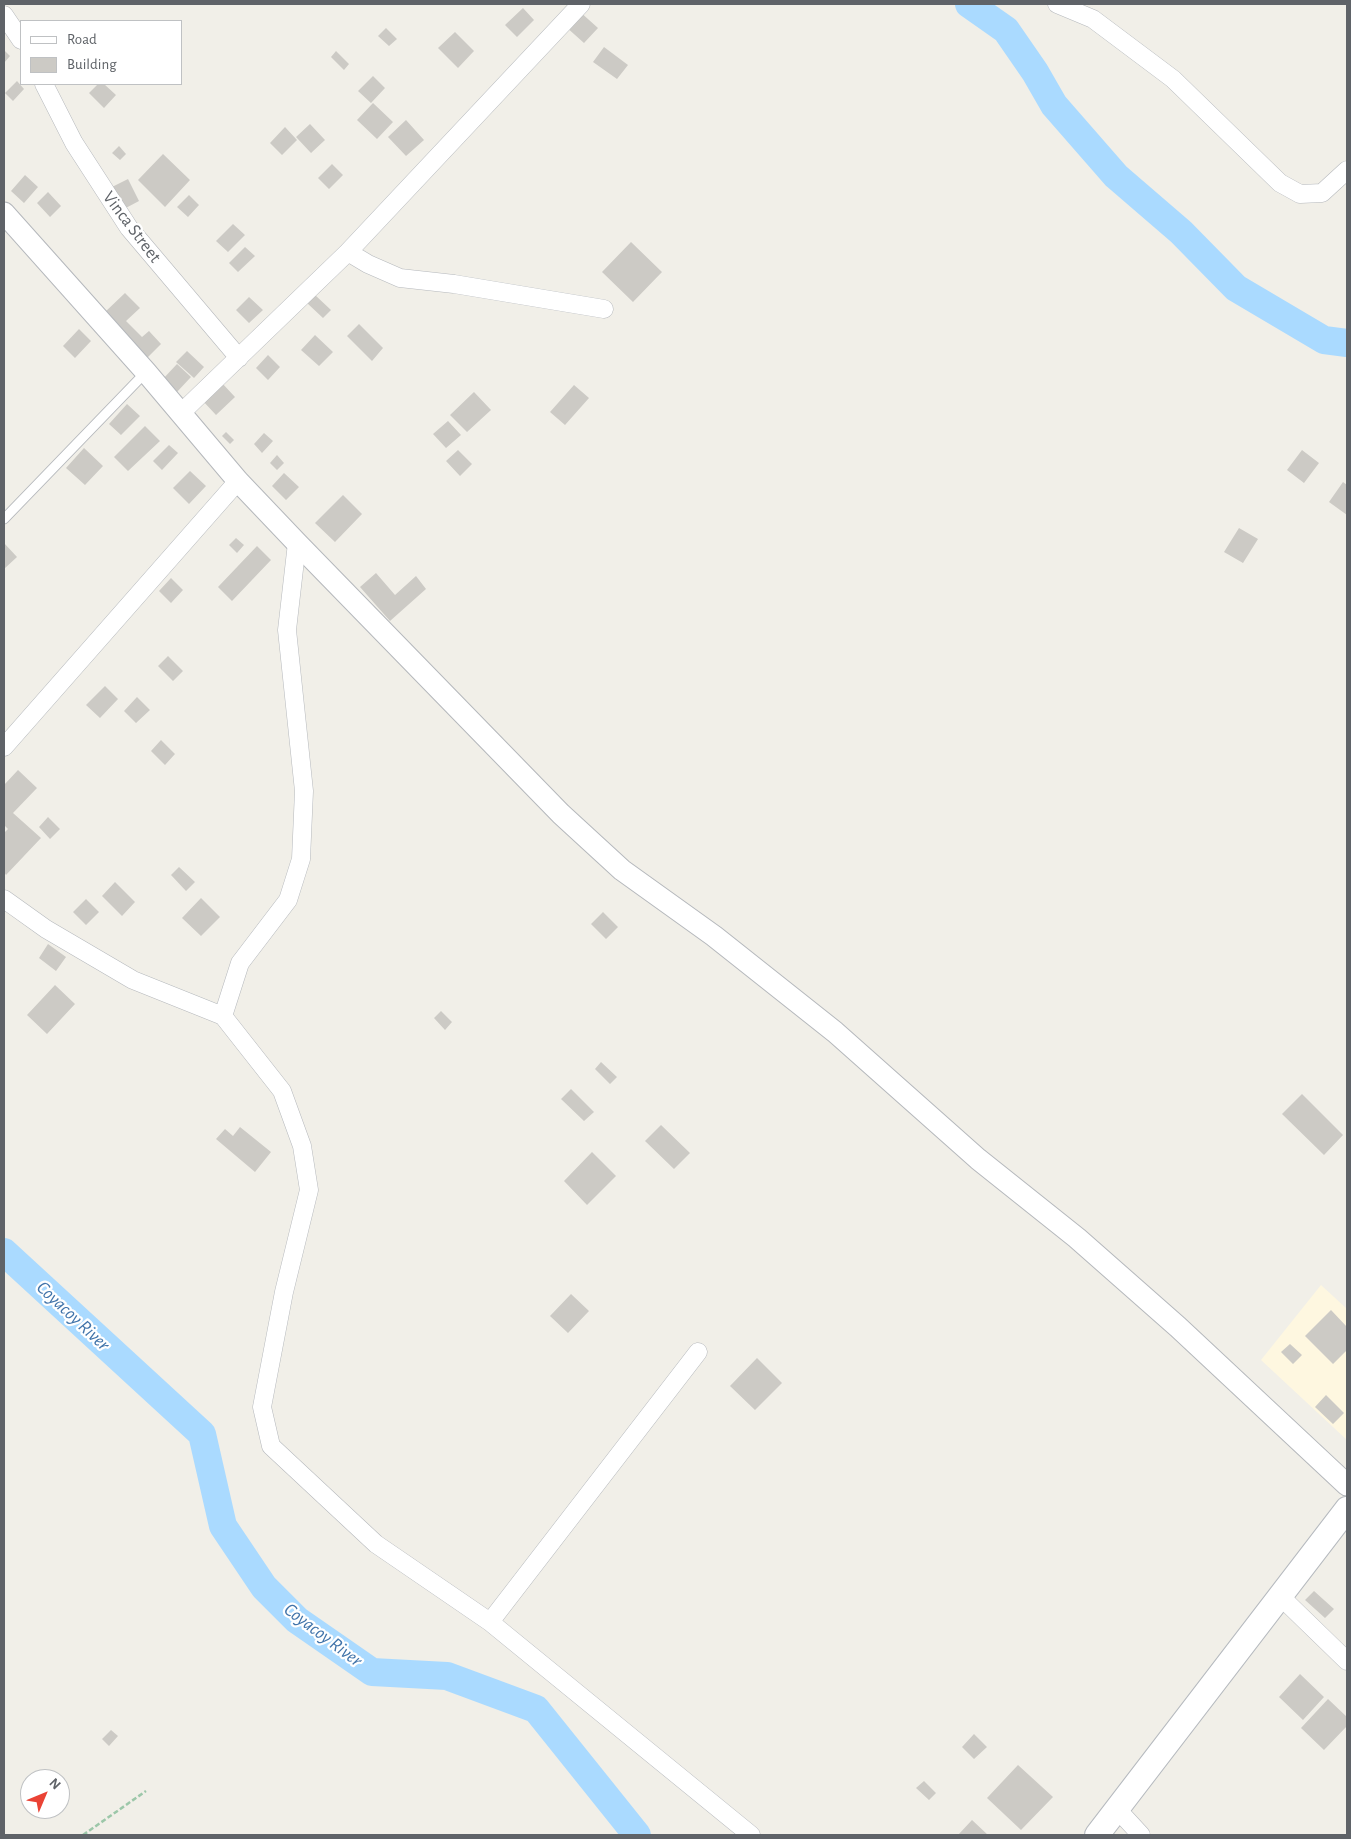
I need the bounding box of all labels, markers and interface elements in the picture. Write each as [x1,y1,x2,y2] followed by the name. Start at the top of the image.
[20,20,182,85] legend
[67,32,97,47] text: Road
[67,57,117,72] text: Building
[98,187,166,267] street label: Vinca Street
[32,1276,114,1356] water label: Coyacoy River
[279,1598,367,1672] water label: Coyacoy River
[20,1769,70,1819] north arrow
[47,1776,63,1792] text: N

